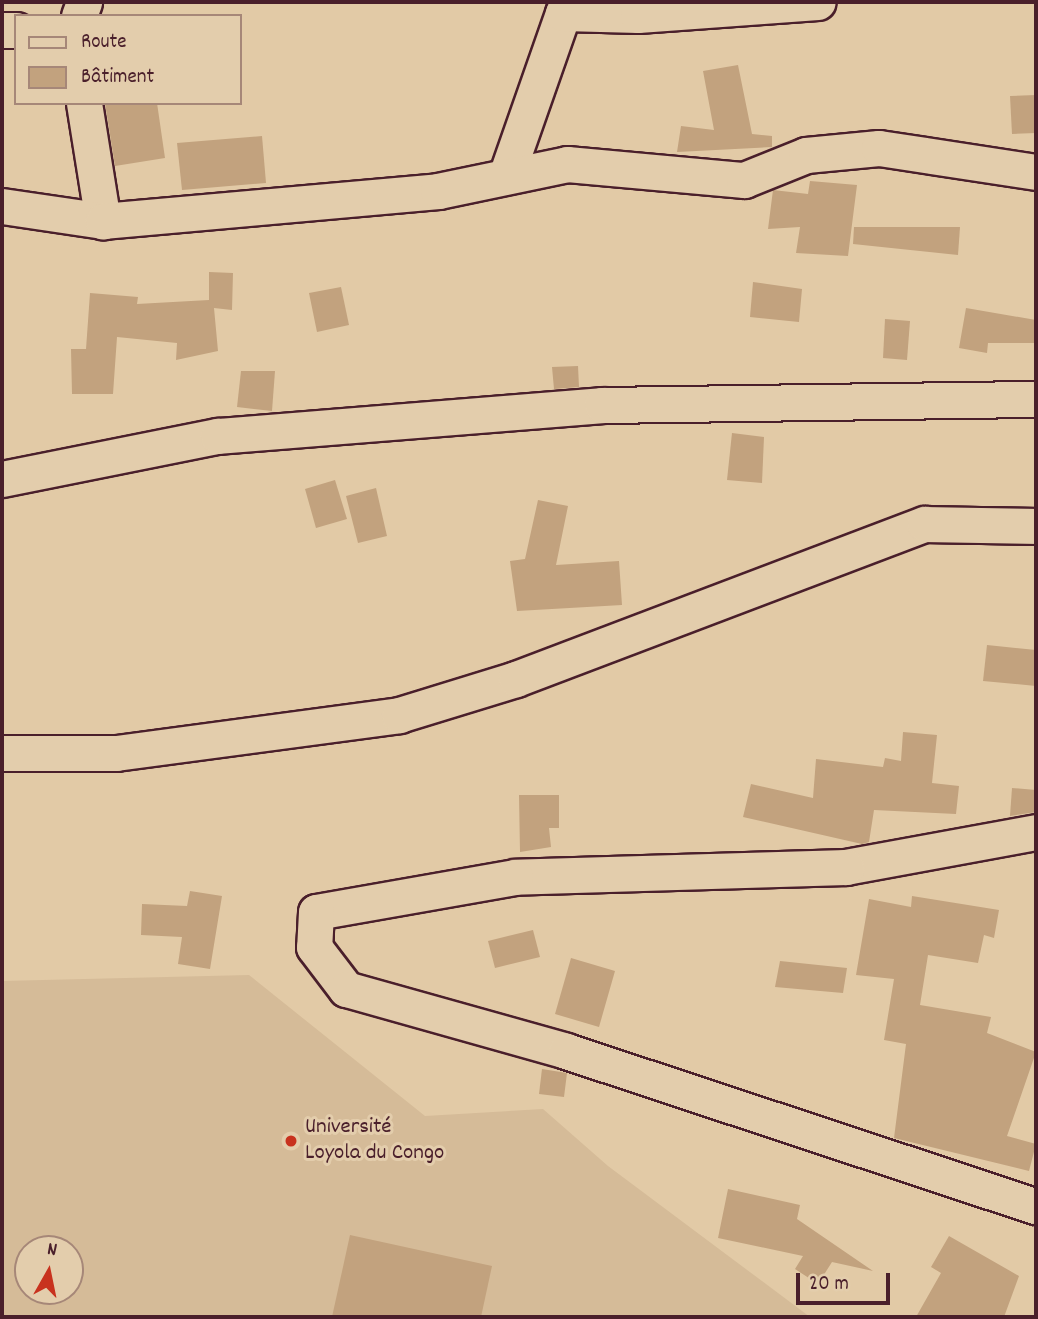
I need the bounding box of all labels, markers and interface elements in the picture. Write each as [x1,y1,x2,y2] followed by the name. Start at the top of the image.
[14,14,242,105] legend
[81,28,127,58] text: Route
[81,63,154,93] text: Bâtiment
[305,1114,444,1168] place label: Université Loyola du Congo
[283,1133,299,1149] marker: Université Loyola du Congo
[14,1235,84,1305] north arrow
[45,1237,59,1265] text: N
[800,1260,894,1304] scale bar
[809,1270,849,1300] text: 20 m

